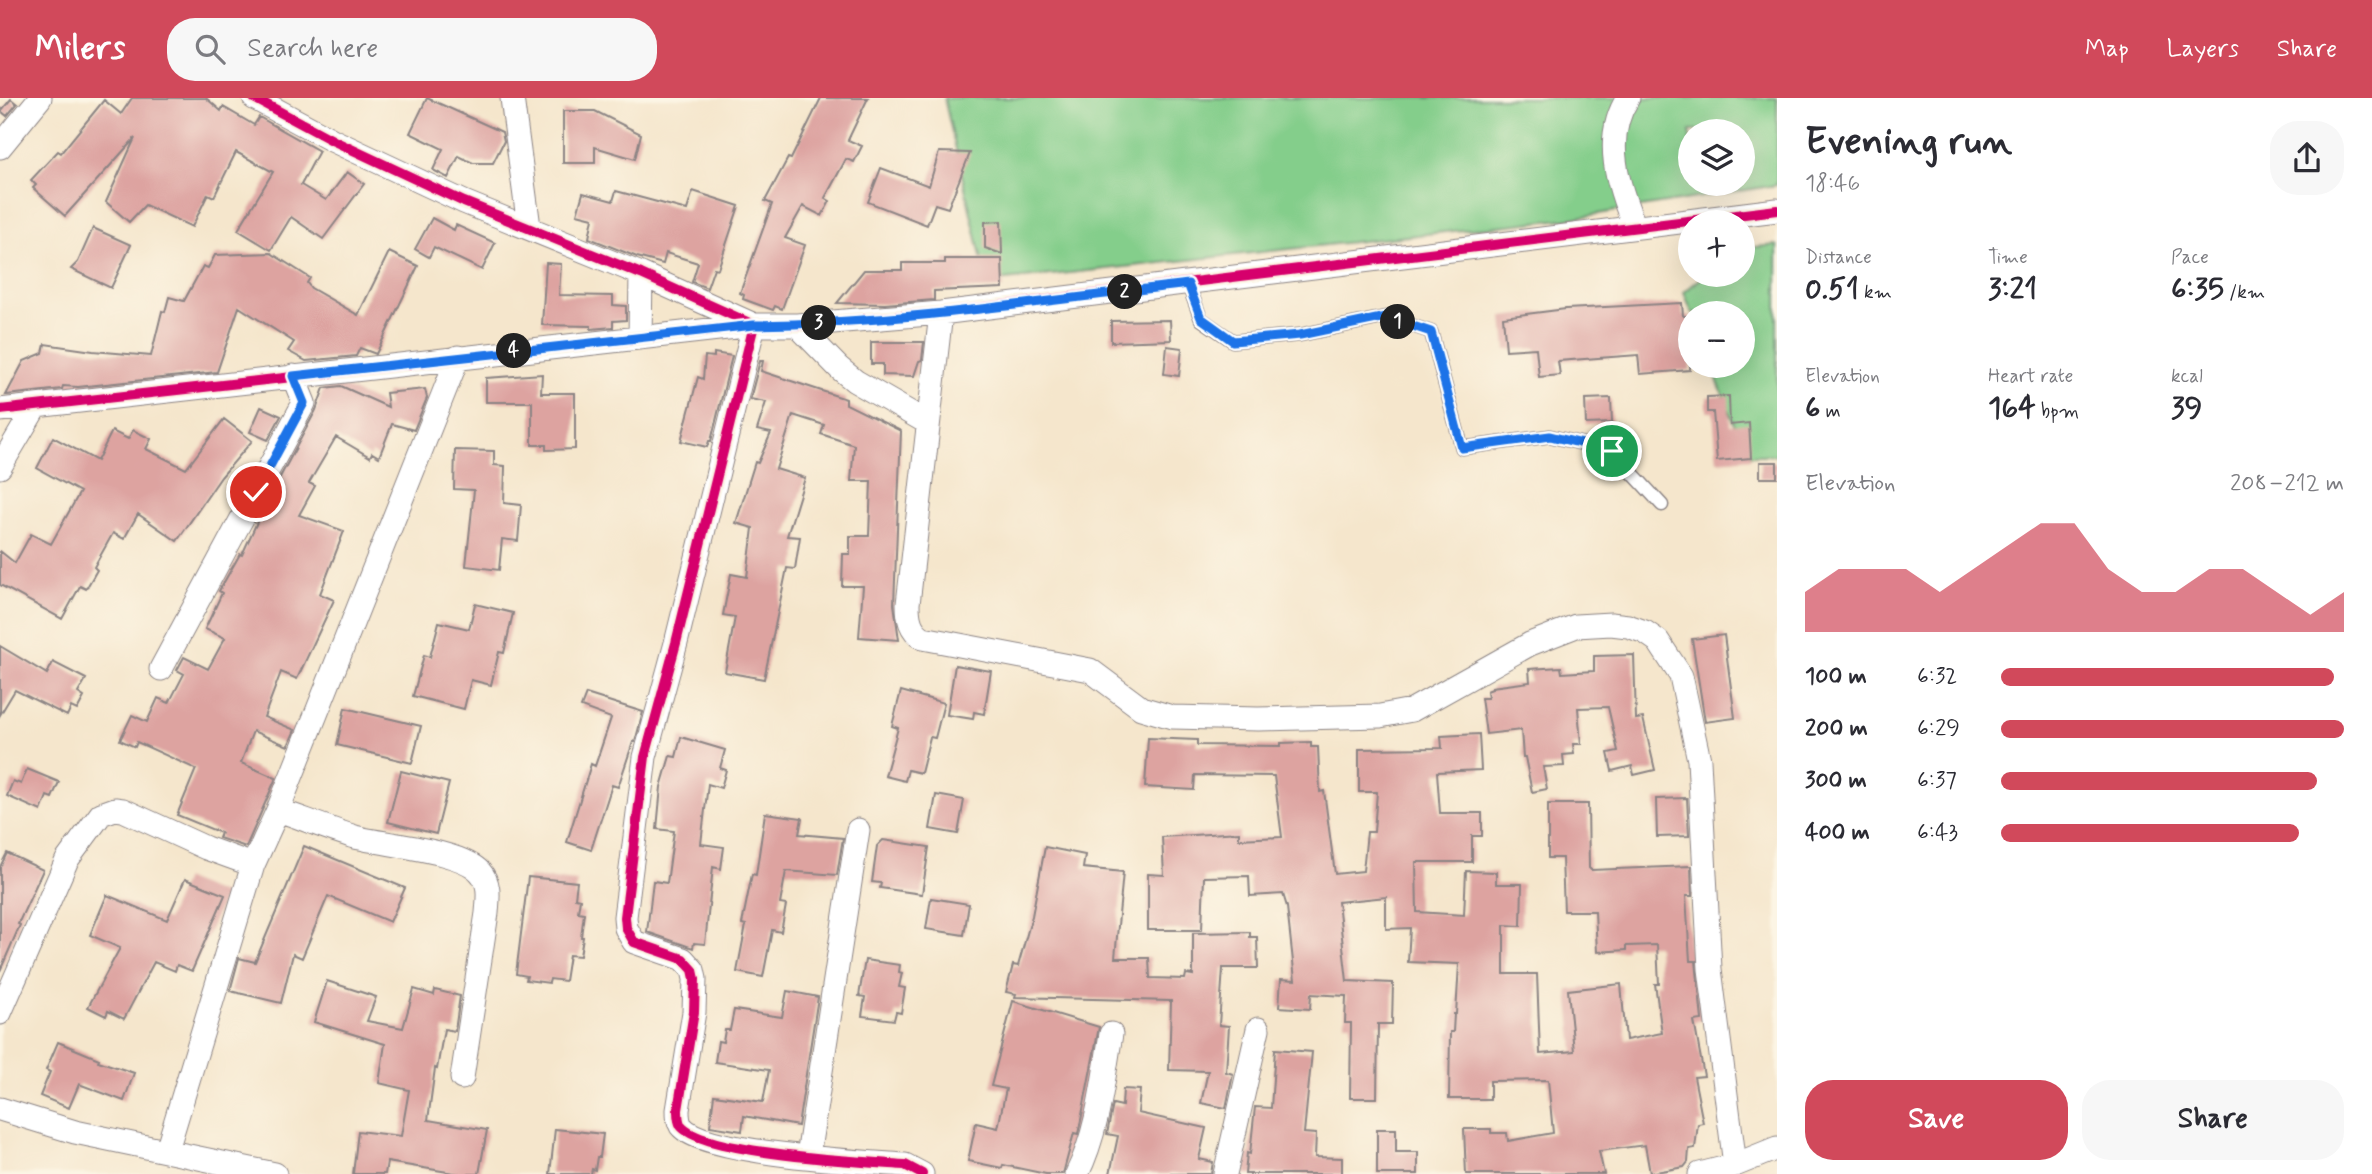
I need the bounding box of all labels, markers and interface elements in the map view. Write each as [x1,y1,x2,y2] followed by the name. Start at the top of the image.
[167,18,657,81] search box
[35,27,125,71] text: Milers
[191,30,229,68] icon: search
[247,32,378,66] text: Search here
[2085,34,2129,65] text: Map
[2167,34,2239,65] text: Layers
[2277,34,2337,65] text: Share
[1805,118,2012,167] text: Evening run
[1678,119,1755,378] map controls
[1678,119,1755,196] button: layers
[2270,121,2344,195] button: share
[1805,169,1860,199] text: 18:46
[1678,210,1755,287] button: +
[1805,245,1872,270] text: Distance
[1988,245,2028,270] text: Time
[2171,245,2209,270] text: Pace
[1805,270,1859,309] text: 0.51
[1988,270,2037,309] text: 3:21
[2171,270,2224,309] text: 6:35
[1108,274,1142,310] pin: 2
[1120,279,1129,304] text: 2
[1859,280,1892,305] text: km
[2224,280,2265,305] text: /km
[1678,301,1755,378] button: −
[1380,304,1416,340] pin: 1
[802,306,836,341] pin: 3
[1393,309,1402,334] text: 1
[814,310,823,335] text: 3
[496,334,532,368] pin: 4
[508,338,519,363] text: 4
[1805,364,1880,389] text: Elevation
[1988,364,2073,389] text: Heart rate
[2171,364,2203,389] text: kcal
[1805,389,1820,428] text: 6
[1988,389,2036,428] text: 164
[2171,389,2202,428] text: 39
[1820,399,1841,424] text: m
[2036,399,2079,424] text: bpm
[1582,421,1642,481] pin
[1593,432,1631,470] icon: arrive
[226,462,286,522] pin
[1805,469,1896,499] text: Elevation
[2230,469,2344,499] text: 208–212 m
[237,473,275,511] icon: check
[1805,662,1867,692] text: 100 m
[1917,662,1957,692] text: 6:32
[1805,714,1868,744] text: 200 m
[1917,714,1960,744] text: 6:29
[1805,766,1867,796] text: 300 m
[1917,766,1957,796] text: 6:37
[1805,818,1870,848] text: 400 m
[1917,818,1958,848] text: 6:43
[1805,1080,2068,1160] button: Save
[2082,1080,2344,1160] button: Share

